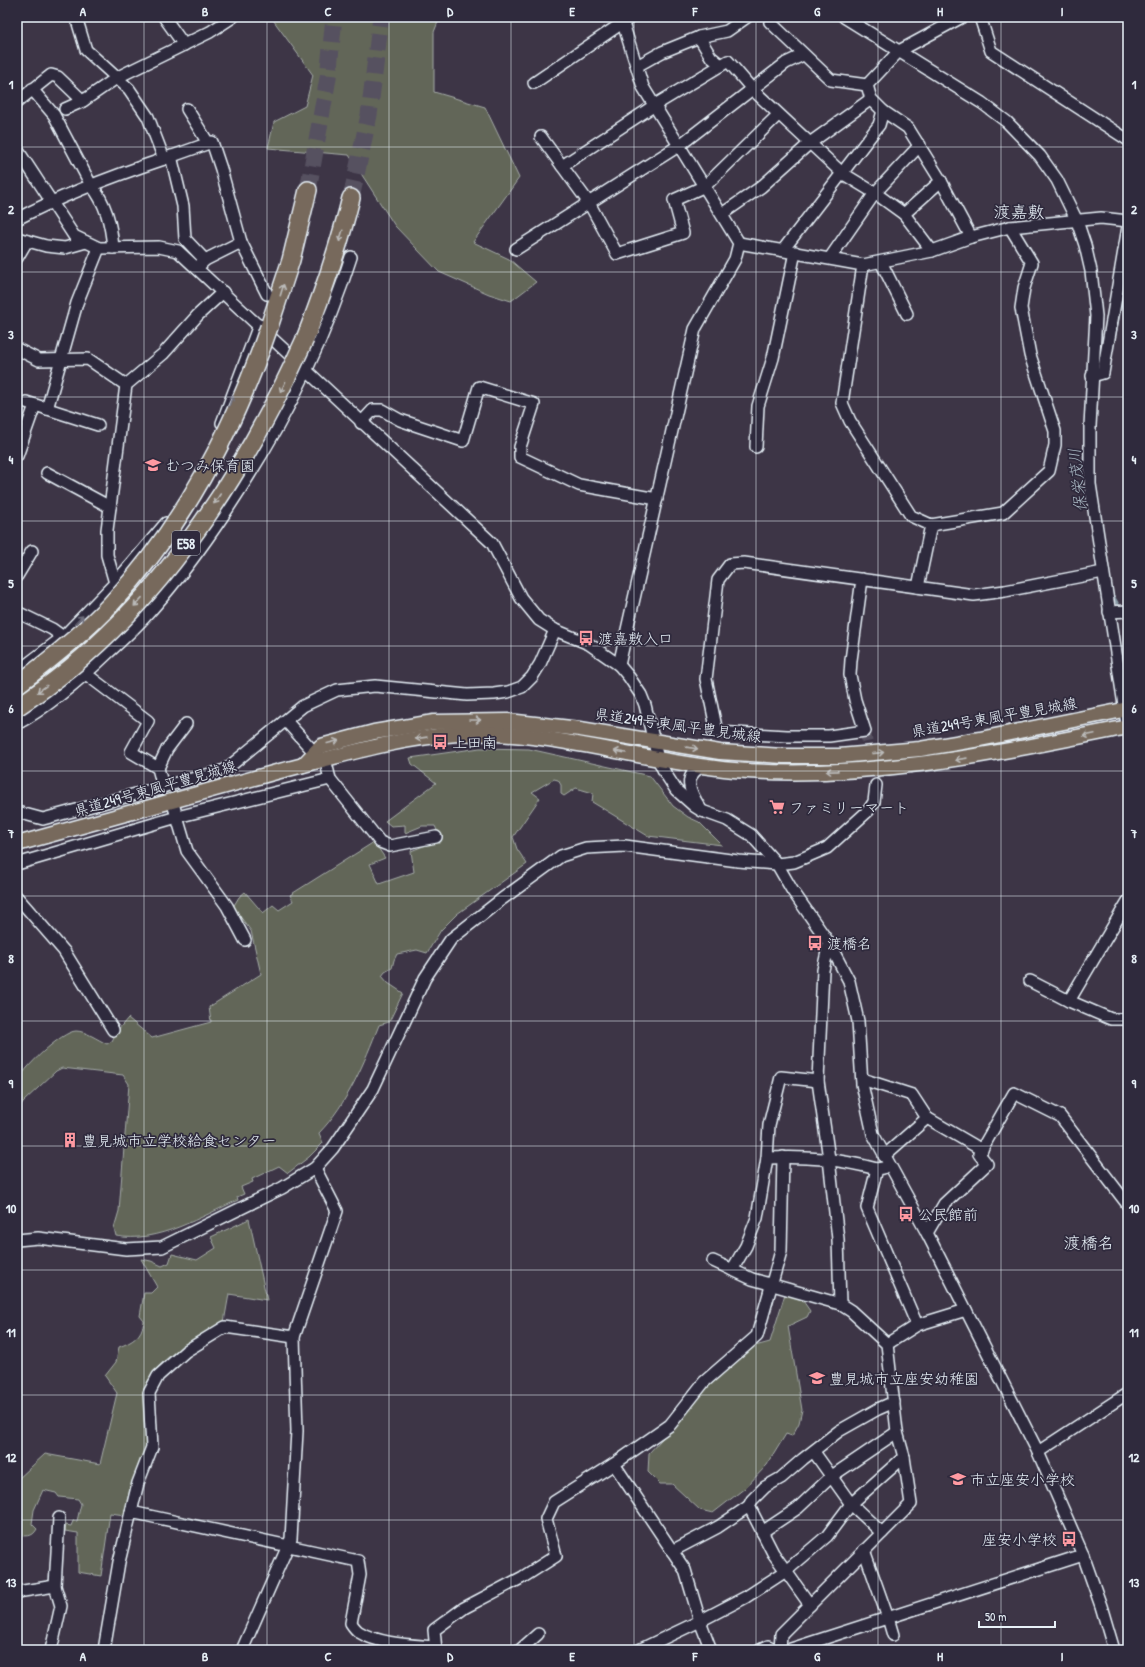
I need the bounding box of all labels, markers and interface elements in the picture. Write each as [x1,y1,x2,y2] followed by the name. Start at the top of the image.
[80,2,87,20] text: A
[202,2,209,20] text: B
[324,2,332,20] text: C
[447,2,454,20] text: D
[569,2,575,20] text: E
[692,2,699,20] text: F
[814,2,821,20] text: G
[937,2,943,20] text: H
[1060,2,1064,20] text: I
[9,75,14,93] text: 1
[1132,75,1137,93] text: 1
[8,200,15,218] text: 2
[994,200,1045,223] district label: 渡嘉敷
[1131,200,1138,218] text: 2
[337,229,344,242] one-way arrow
[279,283,286,296] one-way arrow
[8,325,14,343] text: 3
[1131,325,1137,343] text: 3
[279,381,286,393] one-way arrow
[227,395,235,407] one-way arrow
[1063,447,1091,513] water label: 保栄茂川
[9,450,14,468] text: 4
[1132,450,1137,468] text: 4
[165,455,255,476] place label: むつみ保育園
[144,456,162,474] school or university icon: むつみ保育園
[213,493,221,504] one-way arrow
[172,531,200,555] road number: E58
[8,574,14,592] text: 5
[1131,574,1137,592] text: 5
[133,597,143,607] one-way arrow
[74,615,84,625] one-way arrow
[598,628,673,649] place label: 渡嘉敷入口
[577,629,595,647] bus stop icon: 渡嘉敷入口
[37,685,48,693] one-way arrow
[909,692,1079,742] street label: 県道249号東風平豊見城線
[8,699,14,717] text: 6
[1131,699,1137,717] text: 6
[593,703,763,747] street label: 県道249号東風平豊見城線
[468,716,481,724] one-way arrow
[1083,731,1096,739] one-way arrow
[452,732,497,753] place label: 上田南
[431,733,449,751] bus stop icon: 上田南
[415,734,428,742] one-way arrow
[326,738,339,746] one-way arrow
[686,744,699,752] one-way arrow
[614,748,627,756] one-way arrow
[871,750,884,757] one-way arrow
[71,755,239,821] street label: 県道249号東風平豊見城線
[955,755,968,763] one-way arrow
[826,767,839,775] one-way arrow
[789,797,909,818] place label: ファミリーマート
[768,798,786,816] supermarket icon: ファミリーマート
[7,824,15,842] text: 7
[1130,824,1138,842] text: 7
[827,933,872,954] place label: 渡橋名
[806,934,824,952] bus stop icon: 渡橋名
[8,949,14,967] text: 8
[1131,949,1137,967] text: 8
[9,1074,14,1092] text: 9
[1132,1074,1137,1092] text: 9
[82,1130,276,1151] place label: 豊見城市立学校給食センター
[61,1131,79,1149] building icon: 豊見城市立学校給食センター
[6,1199,16,1217] text: 10
[1129,1199,1139,1217] text: 10
[918,1204,978,1225] place label: 公民館前
[897,1205,915,1223] bus stop icon: 公民館前
[1064,1231,1115,1254] district label: 渡橋名
[6,1323,16,1341] text: 11
[1129,1323,1139,1341] text: 11
[829,1368,979,1389] place label: 豊見城市立座安幼稚園
[808,1369,826,1387] school or university icon: 豊見城市立座安幼稚園
[6,1448,17,1466] text: 12
[1129,1448,1140,1466] text: 12
[970,1469,1075,1490] place label: 市立座安小学校
[949,1470,967,1488] school or university icon: 市立座安小学校
[982,1529,1057,1550] place label: 座安小学校
[1060,1530,1078,1548] bus stop icon: 座安小学校
[6,1573,16,1591] text: 13
[1129,1573,1139,1591] text: 13
[979,1603,1055,1629] scale bar
[985,1608,1006,1625] text: 50 m
[80,1647,87,1665] text: A
[202,1647,209,1665] text: B
[324,1647,332,1665] text: C
[447,1647,454,1665] text: D
[569,1647,575,1665] text: E
[692,1647,699,1665] text: F
[814,1647,821,1665] text: G
[937,1647,943,1665] text: H
[1060,1647,1064,1665] text: I

